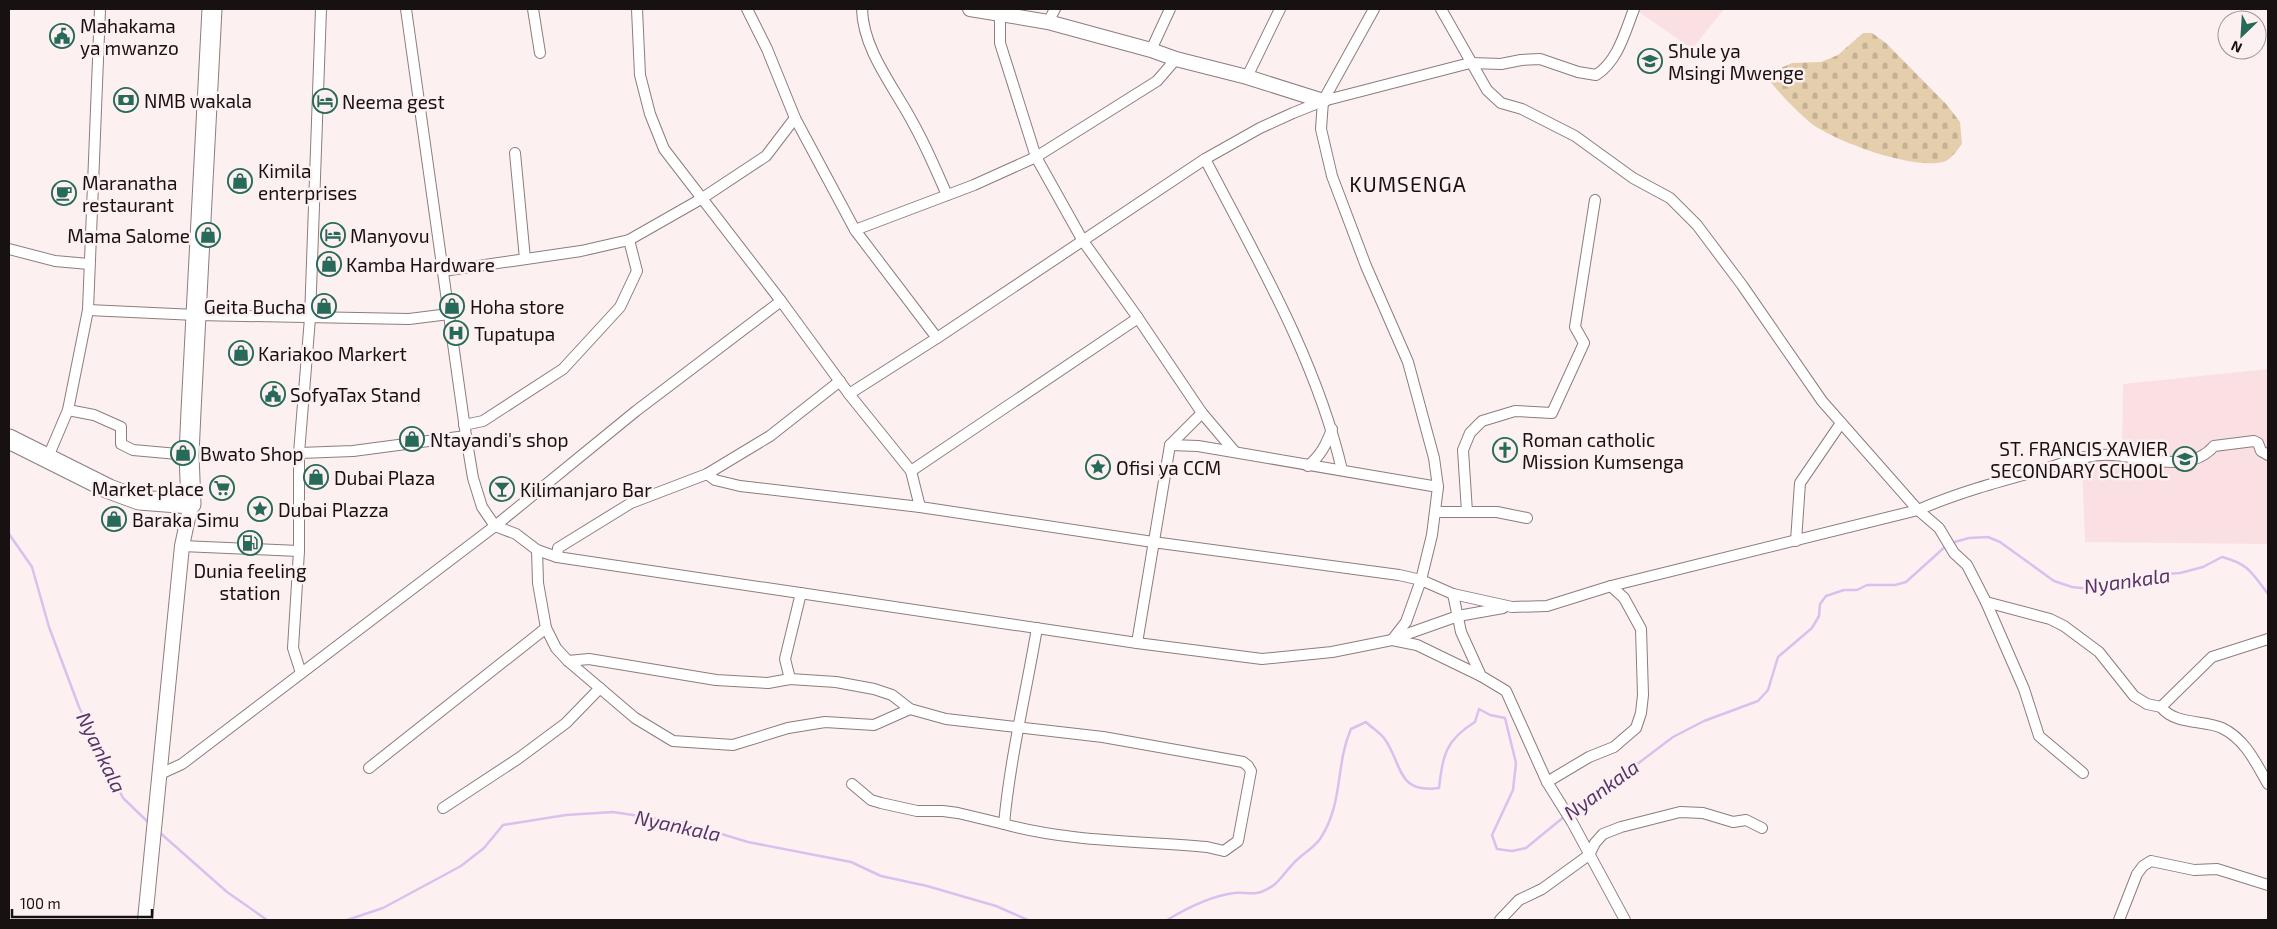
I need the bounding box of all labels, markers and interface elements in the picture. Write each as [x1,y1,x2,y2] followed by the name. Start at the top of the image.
[2217,10,2267,60] north arrow
[80,14,179,59] place label: Mahakama ya mwanzo
[49,23,75,49] public building icon: Mahakama ya mwanzo
[2228,37,2244,57] text: N
[1668,39,1804,84] place label: Shule ya Msingi Mwenge
[1637,48,1663,74] school or university icon: Shule ya Msingi Mwenge
[113,87,139,113] bank icon: NMB wakala
[312,88,338,114] hotel icon: Neema gest
[144,89,252,112] place label: NMB wakala
[342,90,445,113] place label: Neema gest
[258,159,357,204] place label: Kimila enterprises
[227,168,253,194] shop icon: Kimila enterprises
[82,171,177,216] place label: Maranatha restaurant
[1349,171,1467,196] district label: KUMSENGA
[51,180,77,206] cafe icon: Maranatha restaurant
[195,222,221,248] shop icon: Mama Salome
[320,222,346,248] hotel icon: Manyovu
[67,224,190,247] place label: Mama Salome
[350,224,430,247] place label: Manyovu
[316,251,342,277] shop icon: Kamba Hardware
[346,253,495,276] place label: Kamba Hardware
[311,293,337,319] shop icon: Geita Bucha
[439,293,465,319] shop icon: Hoha store
[204,295,306,318] place label: Geita Bucha
[470,295,564,318] place label: Hoha store
[443,320,469,346] hospital icon: Tupatupa
[474,322,555,345] place label: Tupatupa
[228,340,254,366] shop icon: Kariakoo Markert
[258,342,407,365] place label: Kariakoo Markert
[260,381,286,407] public building icon: SofyaTax Stand
[290,383,421,406] place label: SofyaTax Stand
[399,426,425,452] shop icon: Ntayandi's shop
[430,428,568,451] place label: Ntayandi's shop
[1522,428,1684,473] place label: Roman catholic Mission Kumsenga
[1492,437,1518,463] church icon: Roman catholic Mission Kumsenga
[1990,437,2168,482] place label: ST. FRANCIS XAVIER SECONDARY SCHOOL
[170,440,196,466] shop icon: Bwato Shop
[200,442,304,465] place label: Bwato Shop
[2172,446,2198,472] school or university icon: ST. FRANCIS XAVIER SECONDARY SCHOOL
[1085,454,1111,480] place icon: Ofisi ya CCM
[1116,456,1221,479] place label: Ofisi ya CCM
[303,464,329,490] shop icon: Dubai Plaza
[334,466,435,489] place label: Dubai Plaza
[209,475,235,501] supermarket icon: Market place
[489,476,515,502] bar icon: Kilimanjaro Bar
[92,477,204,500] place label: Market place
[520,478,652,501] place label: Kilimanjaro Bar
[247,496,273,522] place icon: Dubai Plazza
[278,498,389,521] place label: Dubai Plazza
[101,506,127,532] shop icon: Baraka Simu
[132,508,239,531] place label: Baraka Simu
[237,530,263,556] fuel station icon: Dunia feeling station
[193,559,307,604] place label: Dunia feeling station
[2082,562,2172,599] water label: Nyankala
[71,708,132,797] water label: Nyankala
[1559,754,1644,825] water label: Nyankala
[633,804,723,847] water label: Nyankala
[12,886,152,918] scale bar
[20,894,61,912] text: 100 m

